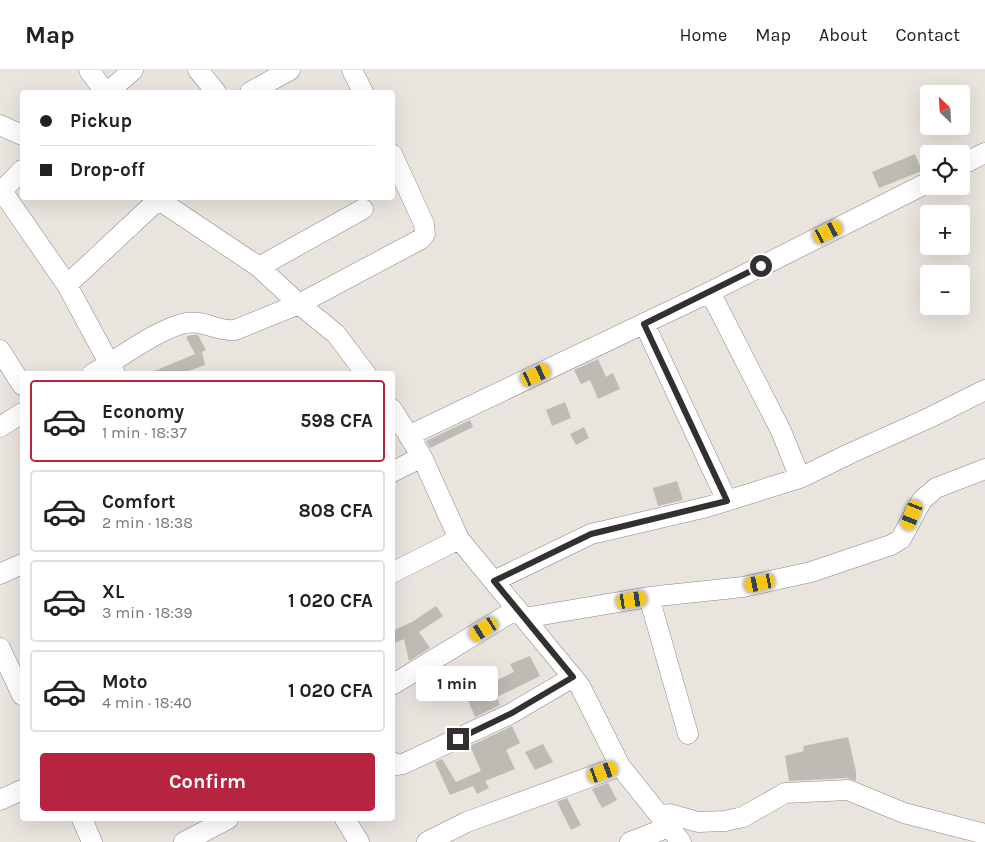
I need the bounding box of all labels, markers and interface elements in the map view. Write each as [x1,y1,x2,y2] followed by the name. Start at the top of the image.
[25,21,75,49] text: Map
[679,24,727,46] text: Home
[755,24,791,46] text: Map
[819,24,868,46] text: About
[896,24,960,46] text: Contact
[920,85,970,135] north arrow
[920,85,970,315] map controls
[70,110,132,132] text: Pickup
[920,145,970,195] button: locate
[70,159,145,181] text: Drop-off
[920,205,970,255] button: +
[811,219,844,245] car
[750,255,772,277] route start
[920,265,970,315] button: −
[519,362,552,388] car
[42,399,87,444] icon: car
[102,401,184,423] text: Economy
[300,410,373,432] text: 598 CFA
[102,423,187,442] text: 1 min · 18:37
[42,489,87,534] icon: car
[102,491,176,513] text: Comfort
[899,498,924,532] car
[299,500,373,522] text: 808 CFA
[102,513,193,532] text: 2 min · 18:38
[743,573,776,593] car
[42,579,87,624] icon: car
[102,581,124,603] text: XL
[288,590,373,612] text: 1 020 CFA
[616,590,647,610] car
[102,603,193,622] text: 3 min · 18:39
[467,615,500,643] car
[417,666,499,702] callout: 1 min
[42,669,87,714] icon: car
[102,671,148,693] text: Moto
[437,674,477,693] text: 1 min
[288,680,373,702] text: 1 020 CFA
[102,693,192,712] text: 4 min · 18:40
[447,728,469,750] route end
[40,753,375,811] button: Confirm
[586,760,619,784] car

